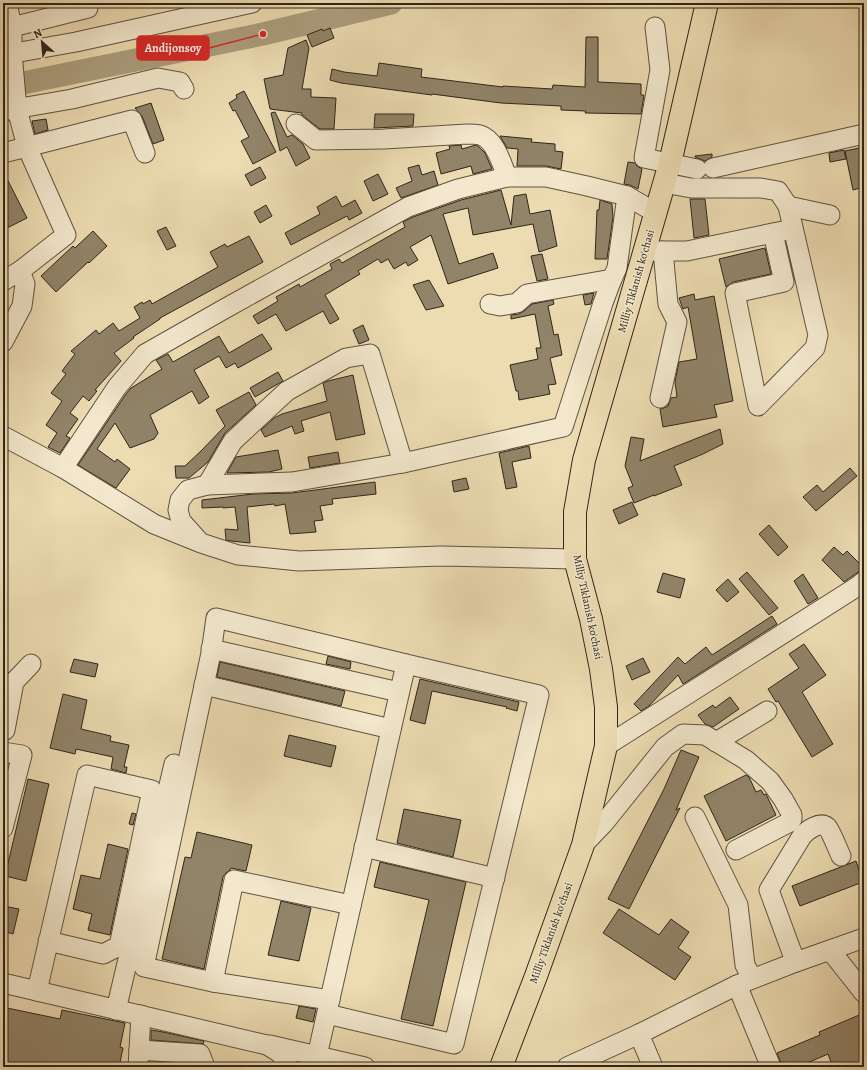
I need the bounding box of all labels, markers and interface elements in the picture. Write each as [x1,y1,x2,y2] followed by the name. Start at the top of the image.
[22,22,62,62] north arrow
[31,25,45,42] text: N
[137,36,209,60] callout: Andijonsoy
[144,40,202,56] text: Andijonsoy
[614,228,658,334] street label: Milliy Tiklanish ko'chasi
[570,553,606,661] street label: Milliy Tiklanish ko'chasi
[526,880,576,986] street label: Milliy Tiklanish ko'chasi

